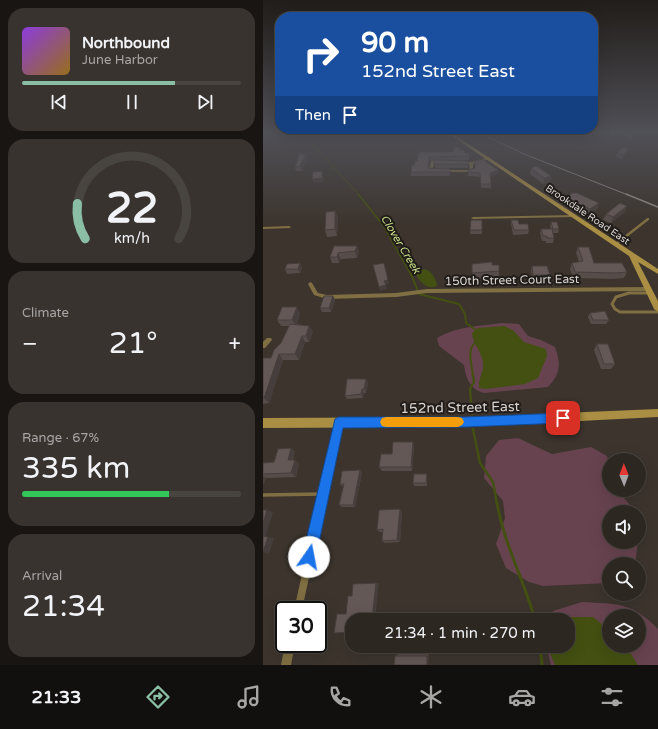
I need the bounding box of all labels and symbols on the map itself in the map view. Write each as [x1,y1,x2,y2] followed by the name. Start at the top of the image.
[543,182,632,248] street label: Brookdale Road East
[378,213,424,277] water label: Clover Creek
[445,272,580,288] street label: 150th Street Court East
[400,398,521,417] street label: 152nd Street East
[546,401,580,435] pin
[602,453,646,497] north arrow
[288,536,330,578] position arrow
[275,601,327,653] speed limit sign: 30

